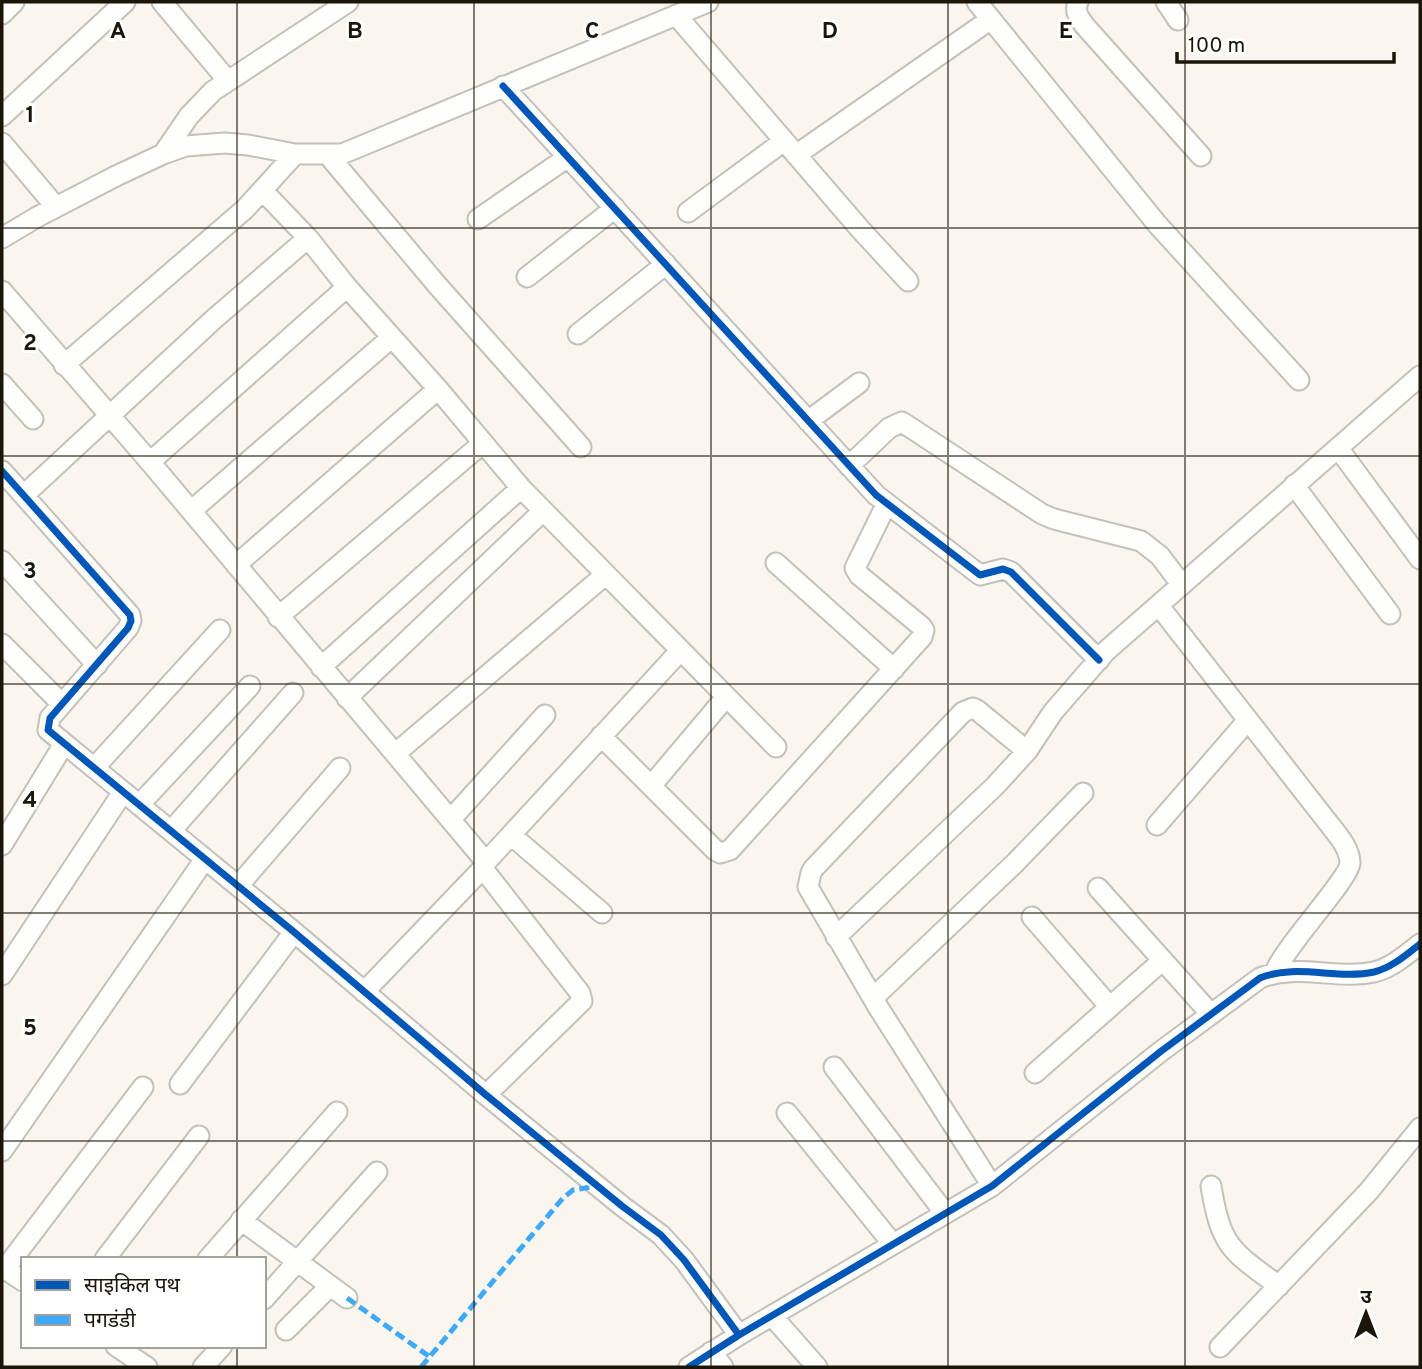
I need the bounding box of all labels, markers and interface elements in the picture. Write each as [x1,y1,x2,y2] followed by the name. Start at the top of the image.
[110,18,126,47] text: A
[347,18,363,47] text: B
[585,18,599,47] text: C
[822,18,838,47] text: D
[1059,18,1073,47] text: E
[1177,21,1394,65] scale bar
[1188,33,1245,60] text: 100 m
[25,102,35,131] text: 1
[23,330,37,359] text: 2
[23,558,37,587] text: 3
[23,787,37,816] text: 4
[23,1015,37,1044] text: 5
[21,1257,266,1348] legend
[84,1273,181,1300] text: साइकिल पथ
[1331,1278,1401,1348] north arrow
[1360,1286,1372,1310] text: उ
[84,1308,136,1335] text: पगडंडी

